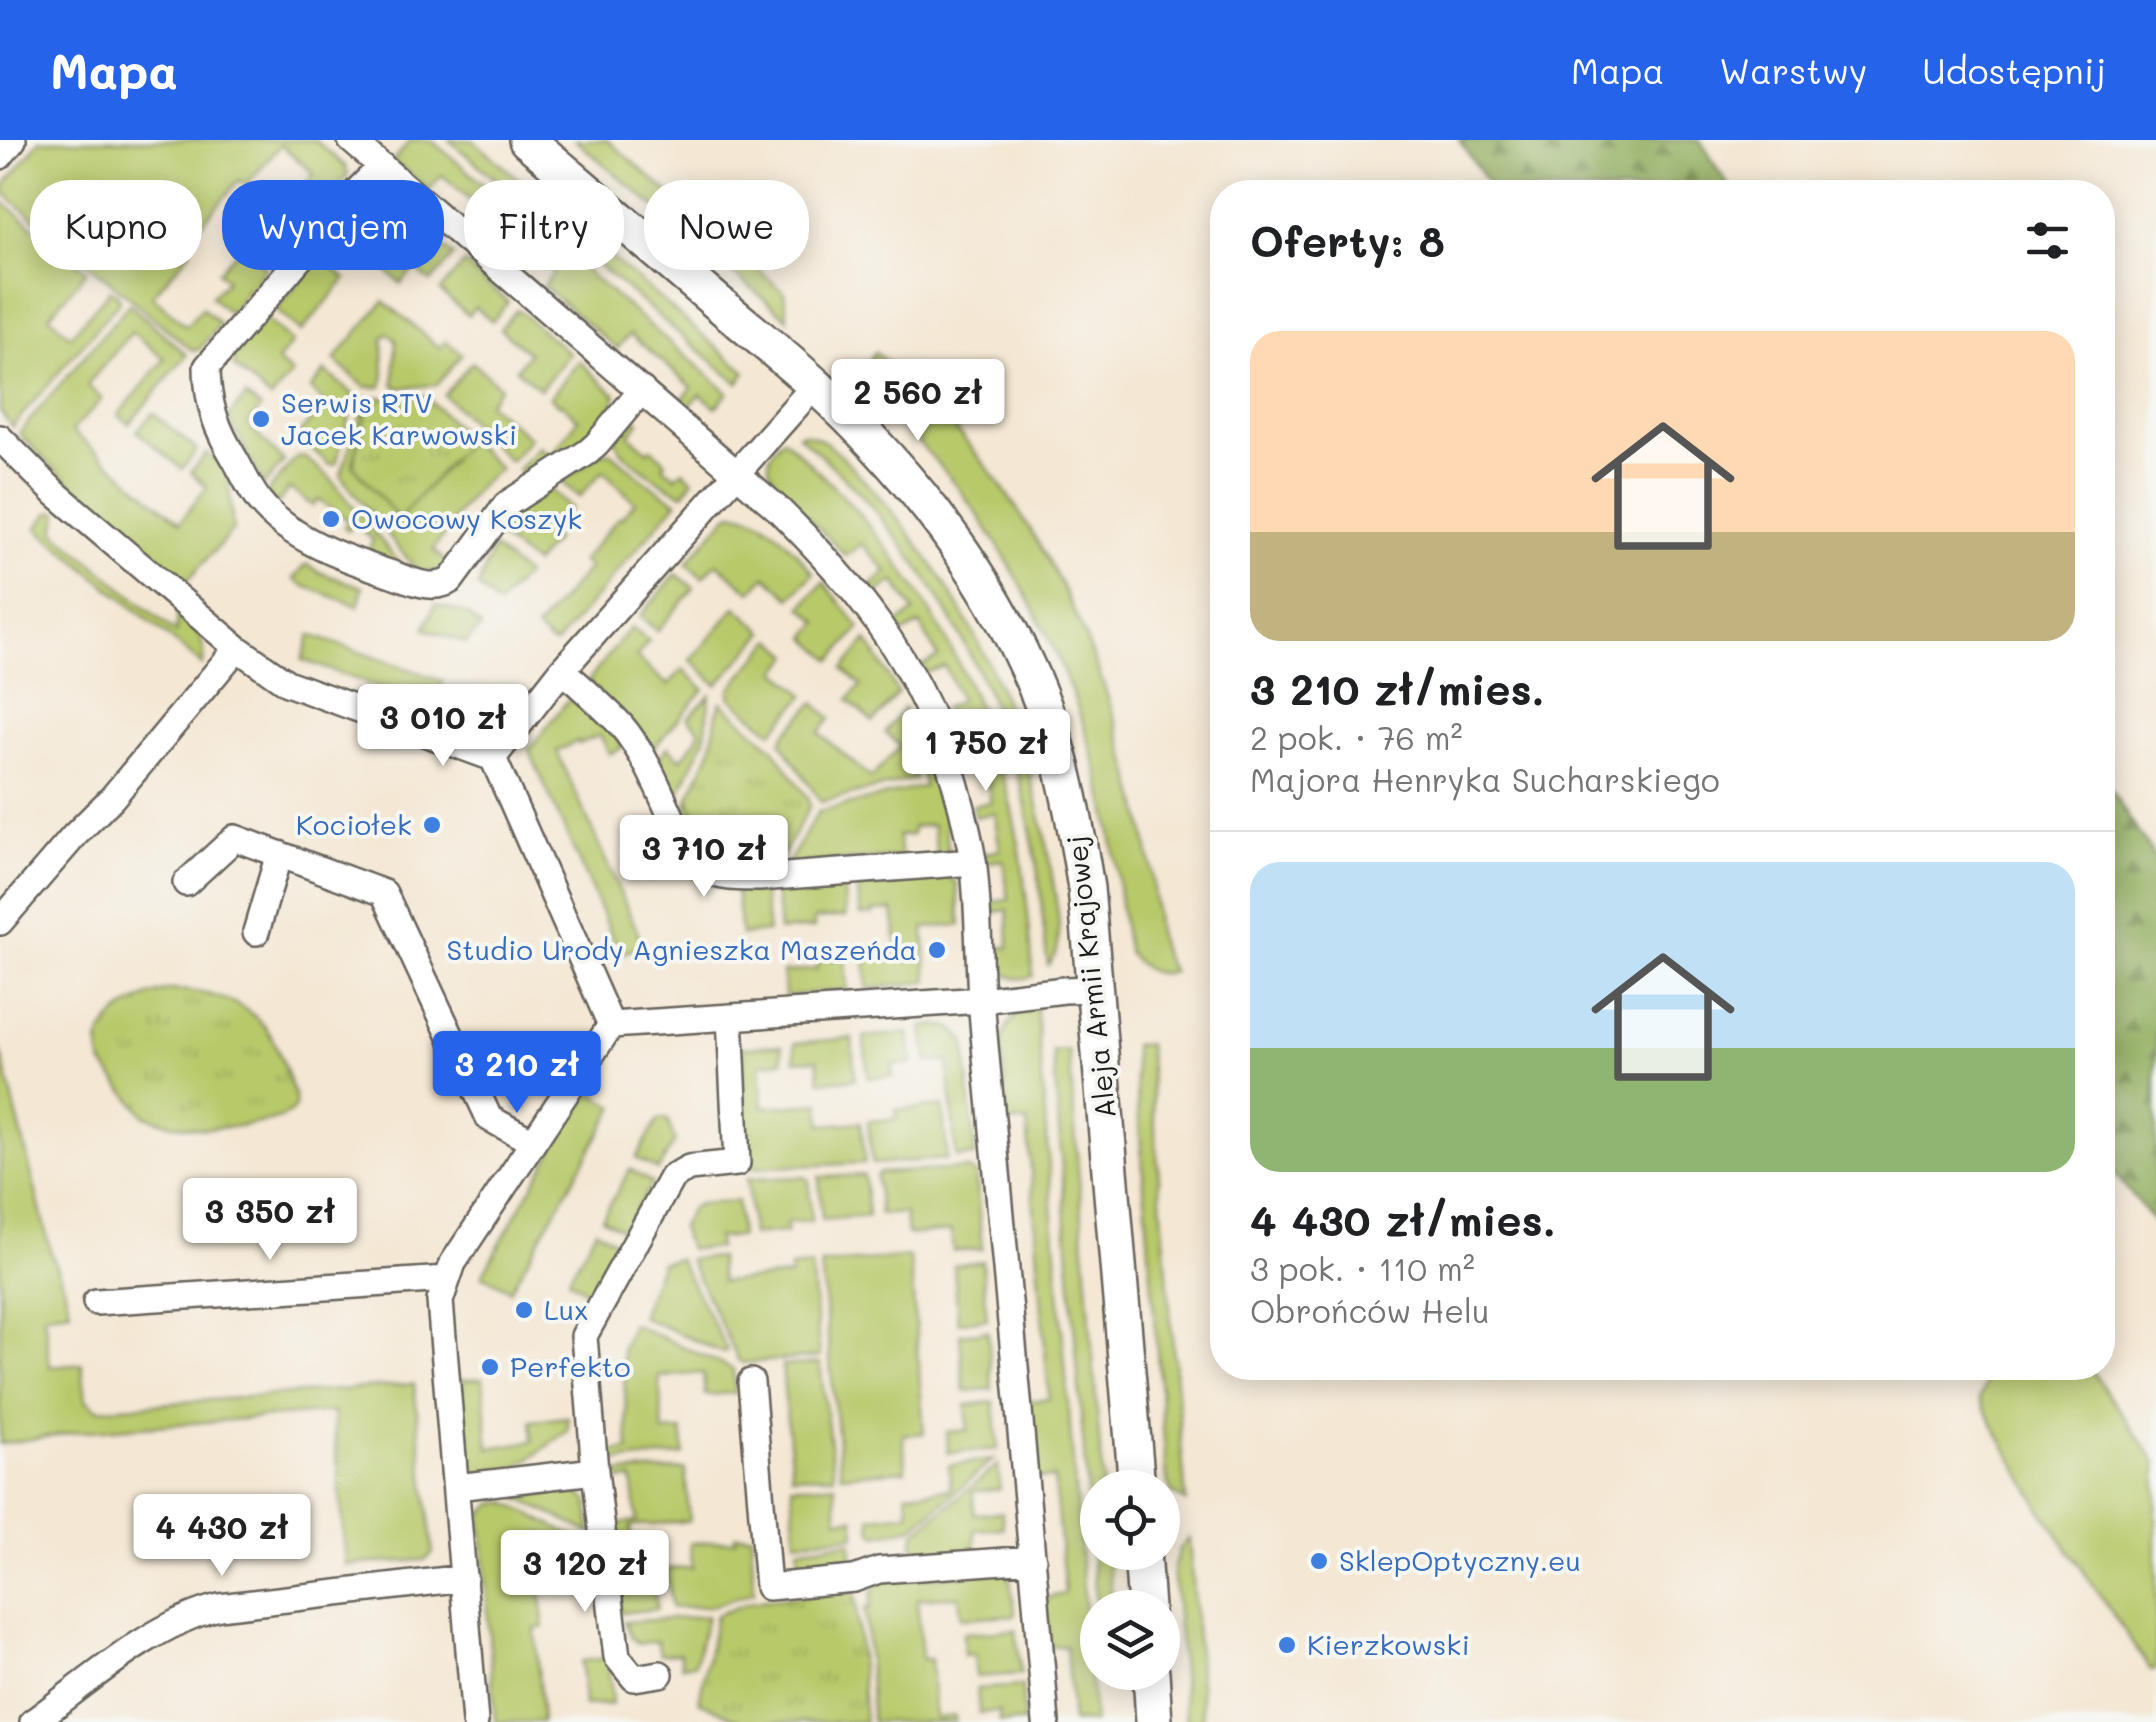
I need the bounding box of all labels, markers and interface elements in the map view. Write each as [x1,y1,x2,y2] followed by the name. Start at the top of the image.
[50,39,178,101] text: Mapa
[1571,47,1664,93] text: Mapa
[1719,47,1867,93] text: Warstwy
[1922,47,2106,93] text: Udostępnij
[30,180,202,270] chip: Kupno
[222,180,444,270] chip: Wynajem
[464,180,624,270] chip: Filtry
[644,180,809,270] chip: Nowe
[1250,213,1445,268] text: Oferty: 8
[2020,213,2075,268] icon: filters
[815,359,1021,444] pin: 2 560 zł
[853,370,983,412] text: 2 560 zł
[281,384,517,452] place label: Serwis RTV Jacek Karwowski
[1573,396,1753,576] icon: home
[250,408,272,430] marker: Serwis RTV Jacek Karwowski
[351,500,582,536] place label: Owocowy Koszyk
[320,508,342,530] marker: Owocowy Koszyk
[1250,661,1545,716] text: 3 210 zł/mies.
[340,684,546,769] pin: 3 010 zł
[379,695,507,737] text: 3 010 zł
[883,709,1089,794] pin: 1 750 zł
[1250,716,1463,758] text: 2 pok. · 76 m²
[924,720,1048,762] text: 1 750 zł
[1250,758,1720,800] text: Majora Henryka Sucharskiego
[296,806,412,842] place label: Kociołek
[421,814,443,836] marker: Kociołek
[601,815,807,900] pin: 3 710 zł
[642,826,766,868] text: 3 710 zł
[1057,834,1123,1120] street label: Aleja Armii Krajowej
[1573,927,1753,1107] icon: home
[447,931,917,967] place label: Studio Urody Agnieszka Maszeńda
[926,939,948,961] marker: Studio Urody Agnieszka Maszeńda
[414,1031,620,1116] pin: 3 210 zł
[455,1042,579,1084] text: 3 210 zł
[167,1178,373,1263] pin: 3 350 zł
[205,1189,335,1231] text: 3 350 zł
[1250,1192,1556,1247] text: 4 430 zł/mies.
[1250,1247,1475,1289] text: 3 pok. · 110 m²
[1250,1289,1490,1331] text: Obrońców Helu
[544,1291,588,1327] place label: Lux
[513,1299,535,1321] marker: Lux
[510,1348,631,1384] place label: Perfekto
[479,1356,501,1378] marker: Perfekto
[1080,1470,1180,1690] map controls
[1080,1470,1180,1570] button: locate
[119,1494,325,1579] pin: 4 430 zł
[156,1505,288,1547] text: 4 430 zł
[482,1530,688,1615] pin: 3 120 zł
[523,1541,647,1583] text: 3 120 zł
[1339,1542,1581,1578] place label: SklepOptyczny.eu
[1308,1550,1330,1572] marker: SklepOptyczny.eu
[1080,1590,1180,1690] button: layers
[1307,1626,1470,1662] place label: Kierzkowski
[1276,1634,1298,1656] marker: Kierzkowski

